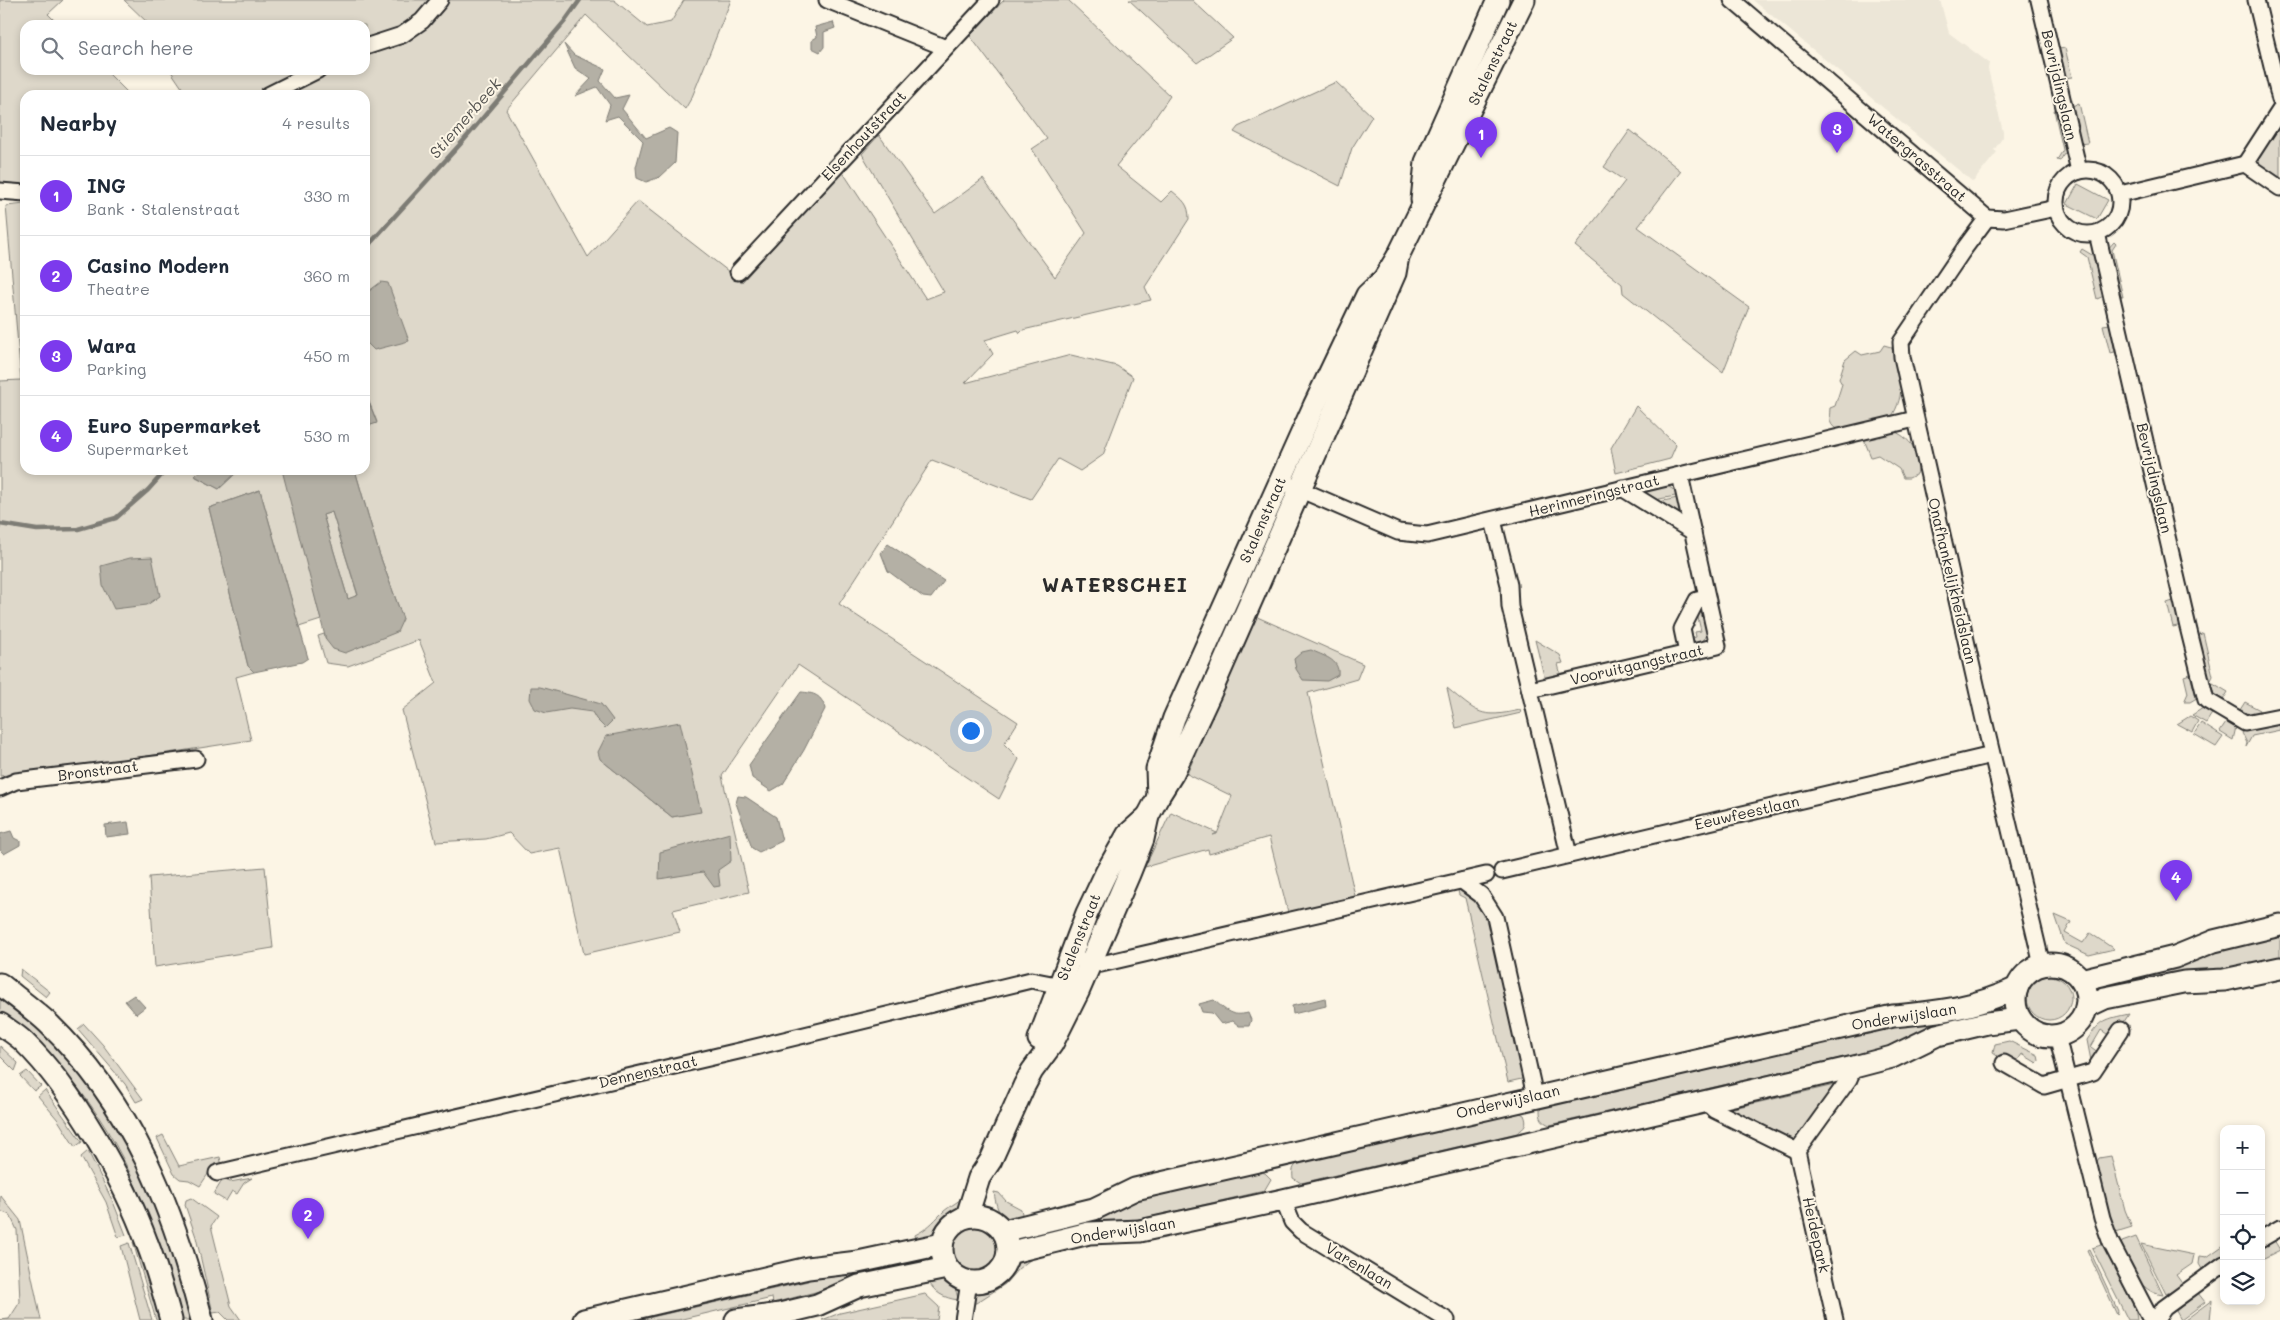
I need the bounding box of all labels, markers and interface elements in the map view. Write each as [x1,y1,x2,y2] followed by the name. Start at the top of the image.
[1463,17,1521,109] street label: Stalenstraat
[20,20,370,75] search box
[2038,28,2082,142] street label: Bevrijdingslaan
[38,34,66,62] icon: search
[78,35,194,60] text: Search here
[424,73,506,162] water label: Stiemerbeek
[816,86,910,185] street label: Elsenhoutstraat
[40,109,117,136] text: Nearby
[1864,109,1972,206] street label: Watergrasstraat
[282,112,350,133] text: 4 results
[1821,112,1853,153] pin: 3
[1465,117,1497,158] pin: 1
[87,173,126,198] text: ING
[52,185,60,206] text: 1
[304,185,350,206] text: 330 m
[87,198,240,219] text: Bank · Stalenstraat
[87,253,229,278] text: Casino Modern
[52,265,60,286] text: 2
[303,265,350,286] text: 360 m
[87,278,150,299] text: Theatre
[87,333,136,358] text: Wara
[51,345,61,366] text: 3
[304,345,350,366] text: 450 m
[87,358,146,379] text: Parking
[87,413,261,438] text: Euro Supermarket
[2133,421,2177,535] street label: Bevrijdingslaan
[51,425,61,446] text: 4
[304,425,350,446] text: 530 m
[87,438,189,459] text: Supermarket
[1526,469,1661,521] street label: Herinneringstraat
[1234,473,1290,566] street label: Stalenstraat
[1924,496,1982,666] street label: Onafhankelijkheidslaan
[1042,571,1188,597] district label: WATERSCHEI
[1568,639,1705,689] street label: Vooruitgangstraat
[958,718,984,744] your location
[57,755,139,785] street label: Bronstraat
[1692,790,1801,834] street label: Eeuwfeestlaan
[2160,860,2192,901] pin: 4
[1051,890,1105,983] street label: Stalenstraat
[1850,998,1958,1034] street label: Onderwijslaan
[597,1050,699,1092] street label: Dennenstraat
[1454,1079,1562,1123] street label: Onderwijslaan
[2220,1125,2265,1305] map controls
[2220,1125,2265,1170] button: +
[2220,1170,2265,1215] button: −
[1799,1195,1835,1275] street label: Heidepark
[292,1198,324,1239] pin: 2
[1069,1212,1177,1248] street label: Onderwijslaan
[2220,1215,2265,1260] button: locate
[1322,1237,1397,1293] street label: Varenlaan
[2220,1260,2265,1305] button: layers

